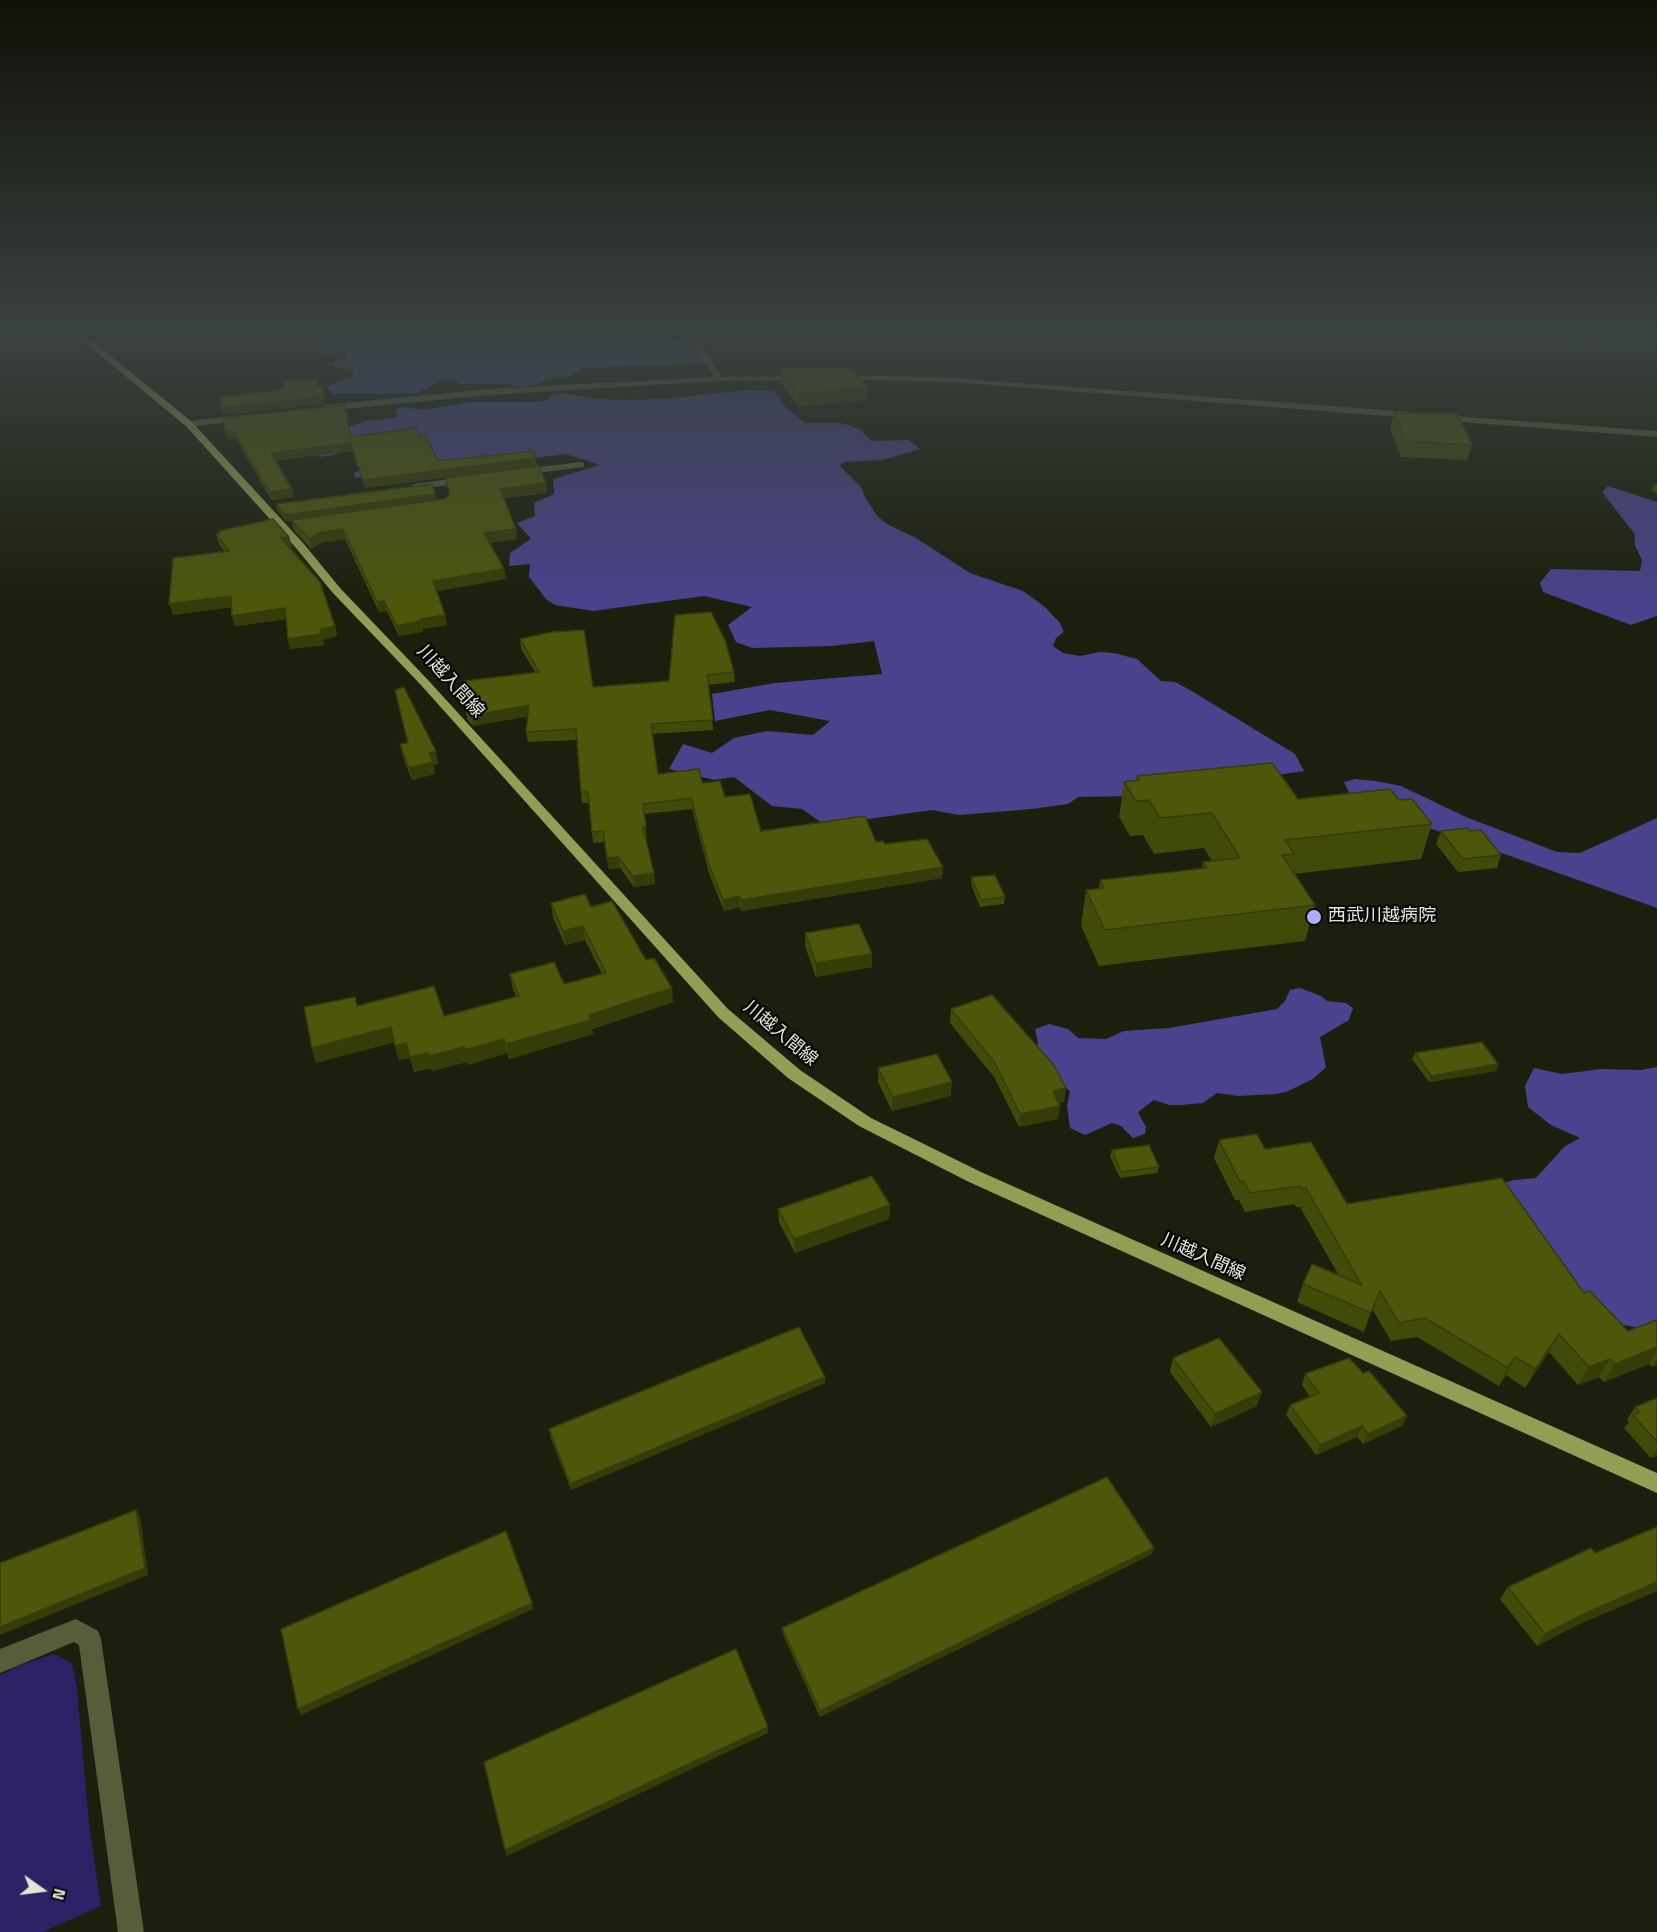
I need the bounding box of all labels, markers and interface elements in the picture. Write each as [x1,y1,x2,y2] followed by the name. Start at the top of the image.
[412,641,488,723] street label: 川越入間線
[1328,906,1436,928] place label: 西武川越病院
[1305,908,1323,926] marker: 西武川越病院
[739,997,821,1071] street label: 川越入間線
[1157,1230,1249,1286] street label: 川越入間線
[12,1860,72,1920] north arrow
[46,1886,72,1903] text: N

